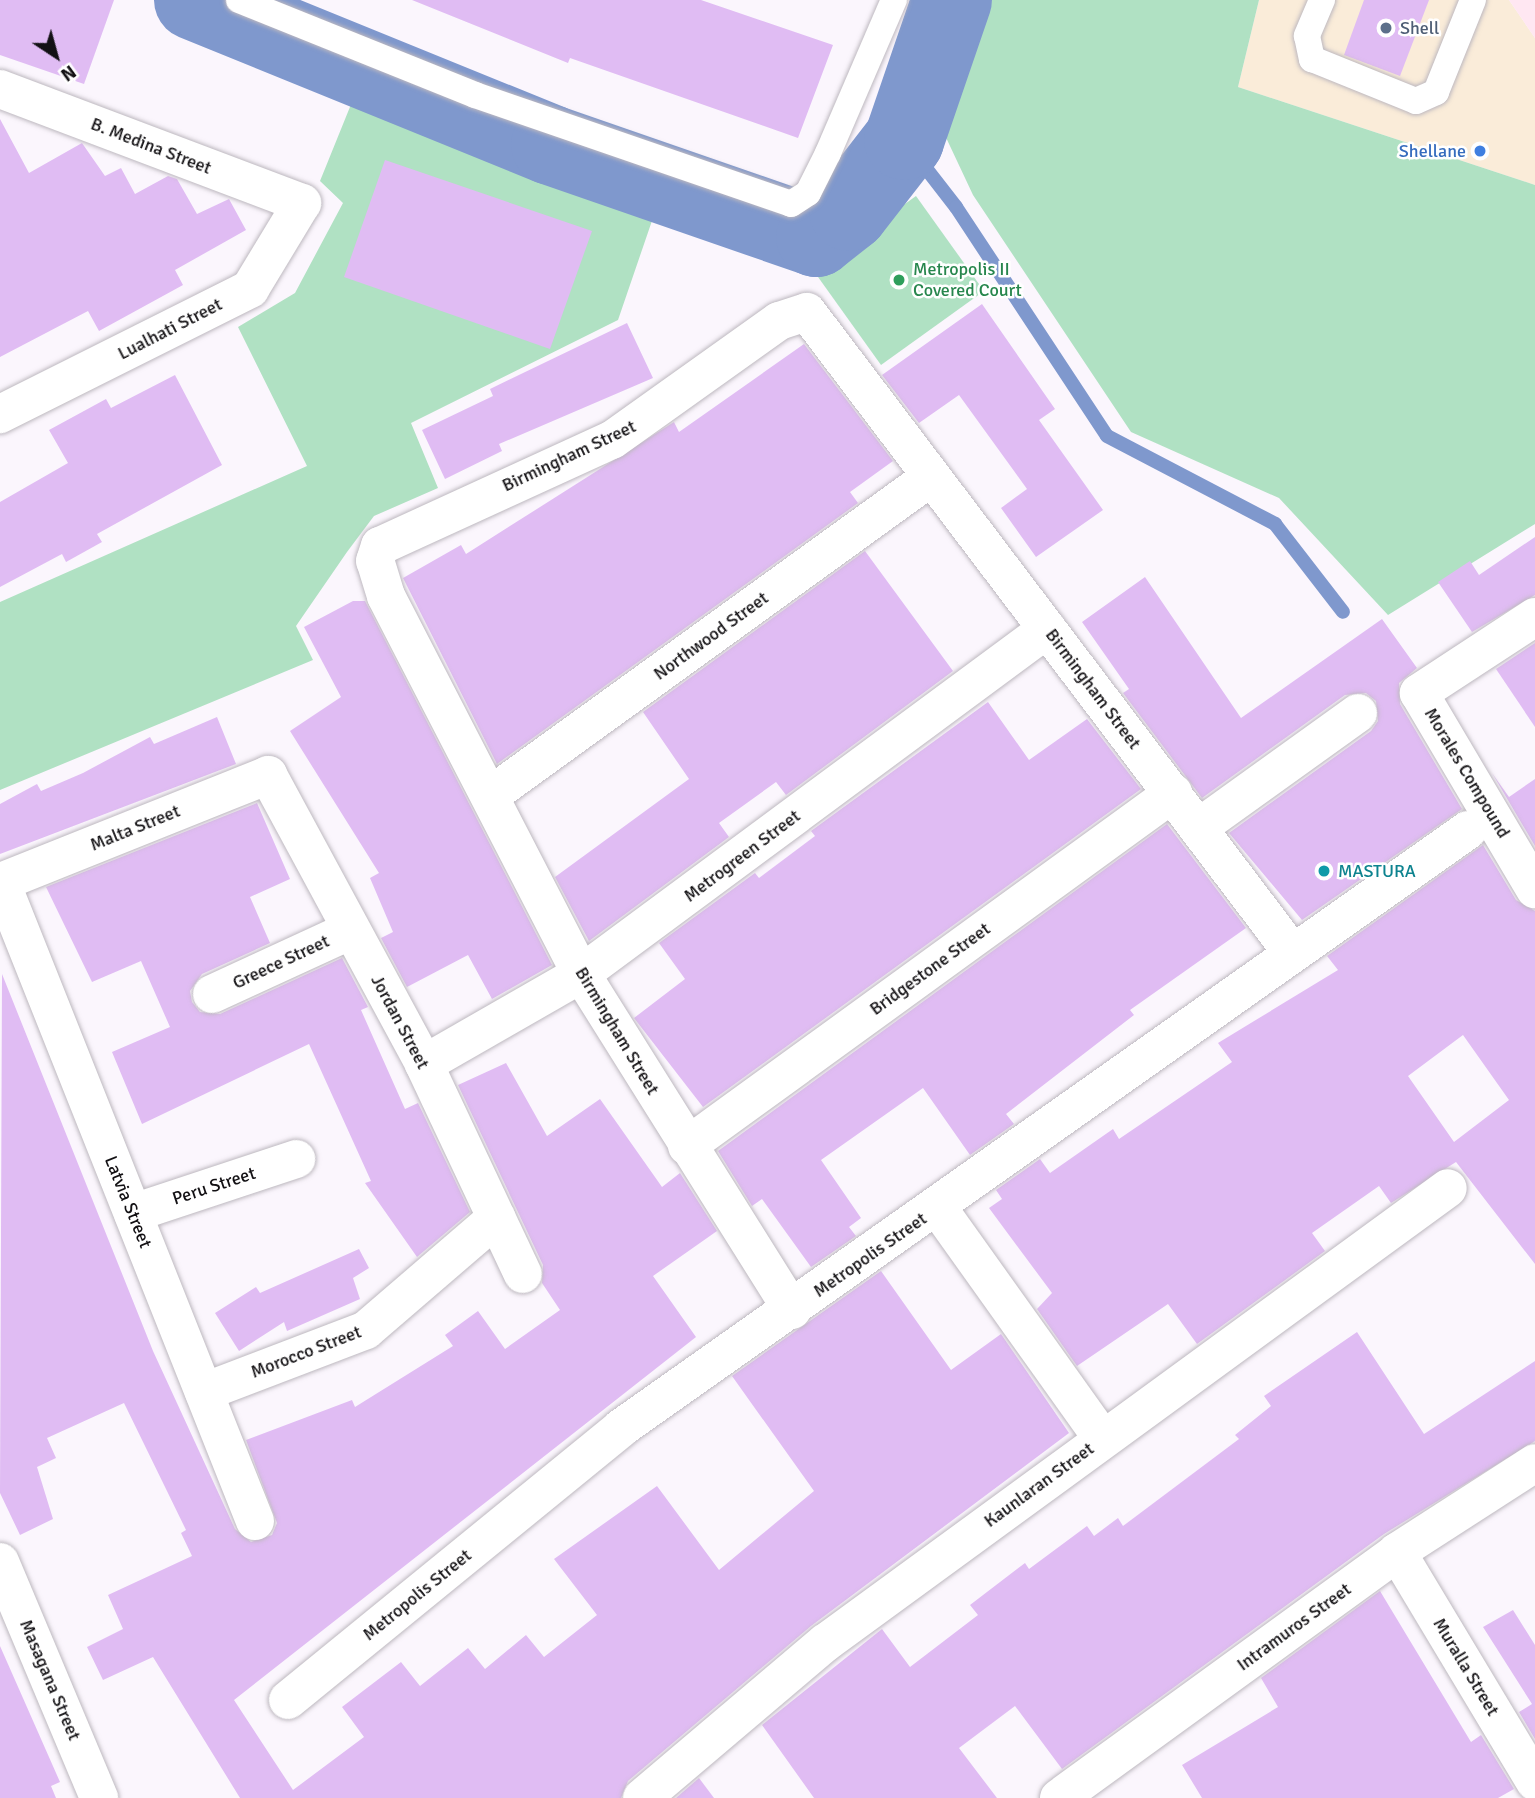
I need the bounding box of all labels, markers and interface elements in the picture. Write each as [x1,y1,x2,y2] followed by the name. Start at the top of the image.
[1400,17,1439,39] place label: Shell
[1378,20,1394,36] marker: Shell
[21,21,91,91] north arrow
[56,59,81,87] text: N
[88,113,214,179] street label: B. Medina Street
[1399,140,1466,162] place label: Shellane
[1472,143,1488,159] marker: Shellane
[913,259,1022,302] place label: Metropolis II Covered Court
[891,272,907,288] marker: Metropolis II Covered Court
[114,293,226,365] street label: Lualhati Street
[499,416,639,496] street label: Birmingham Street
[650,587,772,685] street label: Northwood Street
[1041,625,1145,753] street label: Birmingham Street
[1420,704,1514,842] street label: Morales Compound
[87,800,183,856] street label: Malta Street
[680,805,804,907] street label: Metrogreen Street
[1338,860,1416,882] place label: MASTURA
[1316,863,1332,879] marker: MASTURA
[866,918,994,1020] street label: Bridgestone Street
[229,930,333,994] street label: Greece Street
[570,963,664,1099] street label: Birmingham Street
[366,971,434,1073] street label: Jordan Street
[100,1153,156,1251] street label: Latvia Street
[170,1162,258,1210] street label: Peru Street
[809,1208,931,1302] street label: Metropolis Street
[248,1321,364,1383] street label: Morocco Street
[980,1438,1098,1532] street label: Kaunlaran Street
[358,1545,476,1645] street label: Metropolis Street
[1233,1578,1355,1676] street label: Intramuros Street
[1428,1614,1504,1720] street label: Muralla Street
[15,1616,85,1744] street label: Masagana Street

